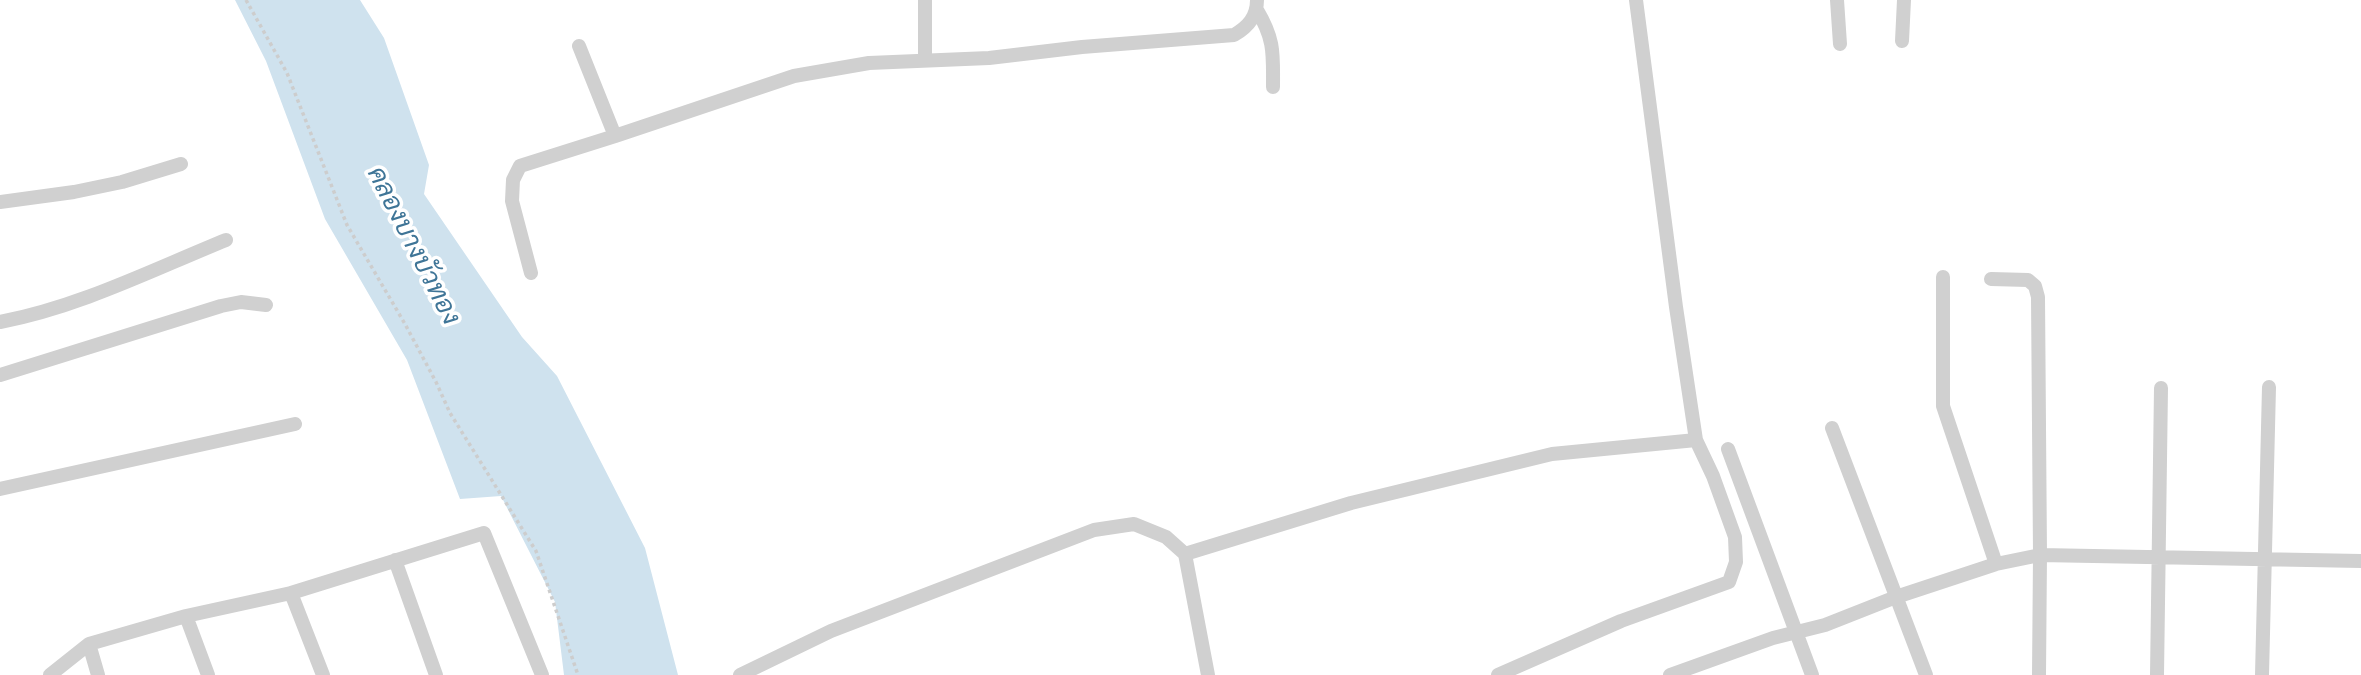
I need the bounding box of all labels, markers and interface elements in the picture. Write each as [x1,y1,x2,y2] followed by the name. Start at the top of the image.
[360,162,466,330] water label: คลองบางบัวทอง

